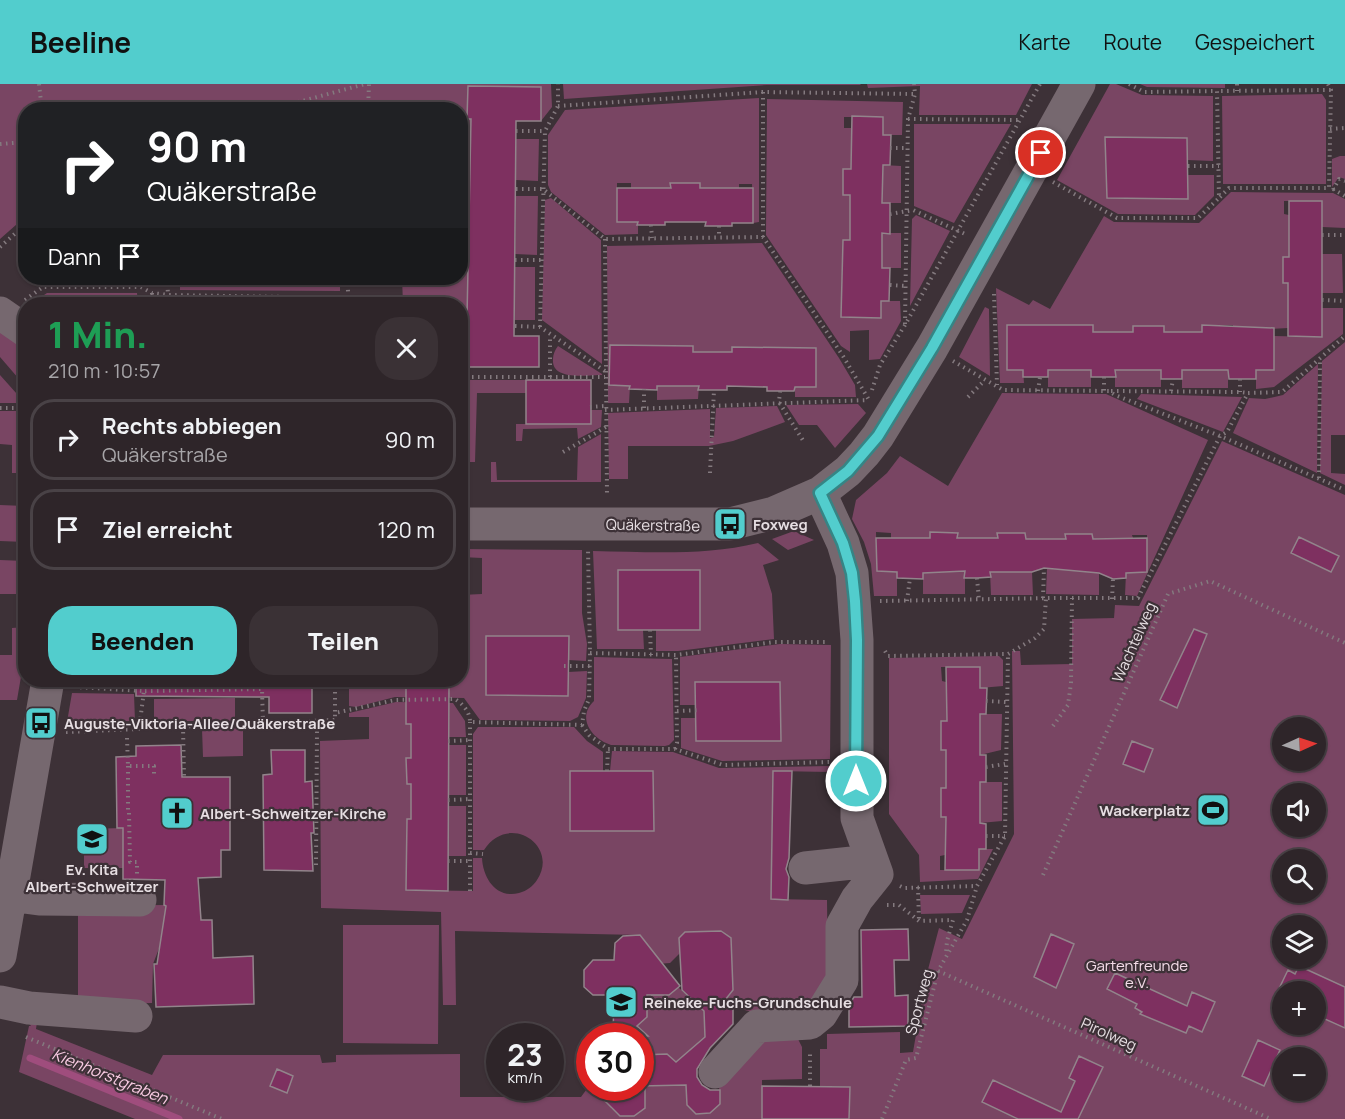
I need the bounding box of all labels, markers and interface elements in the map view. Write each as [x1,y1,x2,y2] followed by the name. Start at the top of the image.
[30,23,131,61] text: Beeline
[1019,28,1071,56] text: Karte
[1104,28,1162,56] text: Route
[1195,28,1315,56] text: Gespeichert
[147,117,247,175] text: 90 m
[48,126,126,204] icon: right
[1015,127,1066,178] pin
[1024,136,1057,169] icon: arrive
[147,172,317,209] text: Quäkerstraße
[113,240,146,273] icon: arrive
[48,242,101,272] text: Dann
[48,310,148,359] text: 1 Min.
[375,317,438,380] button: close
[48,357,160,384] text: 210 m · 10:57
[102,411,281,441] text: Rechts abbiegen
[51,423,84,456] icon: right
[385,425,435,455] text: 90 m
[102,441,228,468] text: Quäkerstraße
[712,506,748,542] bus stop icon: Foxweg
[51,513,84,546] icon: arrive
[606,514,701,536] street label: Quäkerstraße
[753,514,808,535] place label: Foxweg
[102,515,233,545] text: Ziel erreicht
[377,515,435,545] text: 120 m
[1107,599,1161,685] street label: Wachtelweg
[48,606,237,675] button: Beenden
[249,606,438,675] button: Teilen
[23,705,59,741] bus stop icon: Auguste-Viktoria-Allee/Quäkerstraße
[64,713,335,734] place label: Auguste-Viktoria-Allee/Quäkerstraße
[1272,717,1326,771] north arrow
[1272,717,1326,1101] map controls
[824,749,888,813] position arrow
[1272,783,1326,837] button: sound
[1195,792,1231,828] sports icon: Wackerplatz
[159,795,195,831] church icon: Albert-Schweitzer-Kirche
[1099,800,1190,821] place label: Wackerplatz
[200,803,386,824] place label: Albert-Schweitzer-Kirche
[74,821,110,857] school or university icon: Ev. Kita Albert-Schweitzer
[1272,849,1326,903] button: search
[25,859,159,897] place label: Ev. Kita Albert-Schweitzer
[1272,915,1326,969] button: layers
[1086,955,1188,993] park label: Gartenfreunde e.V.
[900,967,938,1037] street label: Sportweg
[1272,981,1326,1035] button: +
[603,984,639,1020] school or university icon: Reineke-Fuchs-Grundschule
[644,992,852,1013] place label: Reineke-Fuchs-Grundschule
[1078,1012,1140,1056] street label: Pirolweg
[576,1023,654,1101] speed limit sign: 30
[507,1034,543,1075] text: 23
[49,1043,172,1109] water label: Kienhorstgraben
[1272,1047,1326,1101] button: −
[508,1067,542,1088] text: km/h

